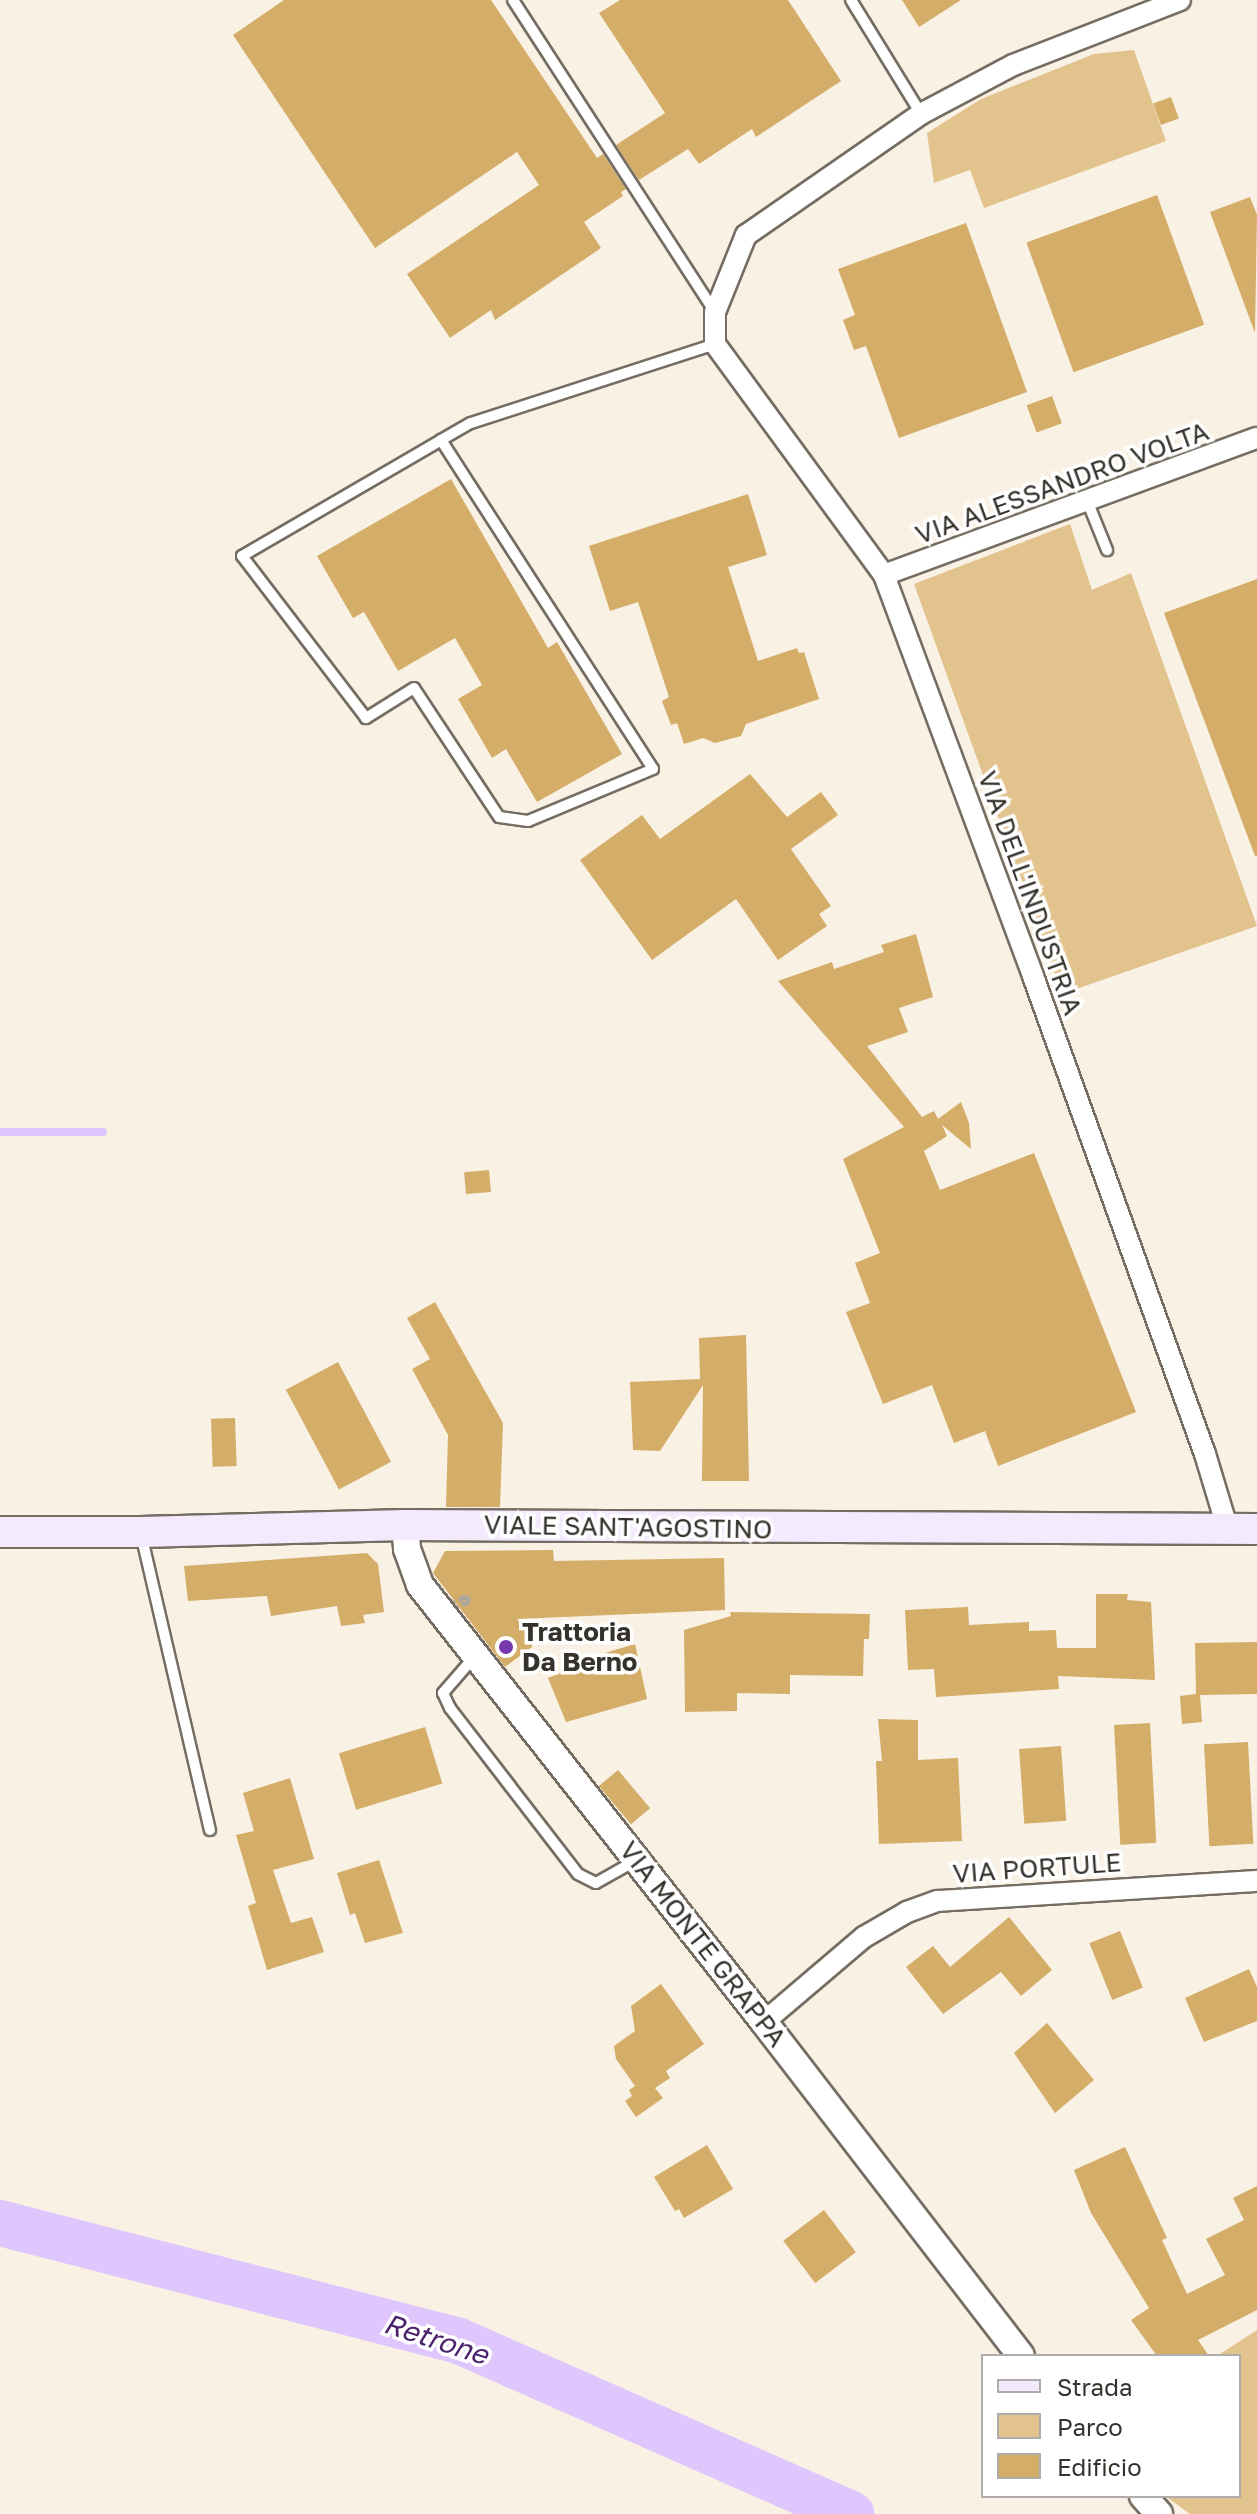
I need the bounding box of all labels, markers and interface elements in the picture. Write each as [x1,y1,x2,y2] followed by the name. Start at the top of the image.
[911,415,1213,551] street label: VIA ALESSANDRO VOLTA
[971,767,1089,1019] street label: VIA DELL'INDUSTRIA
[484,1509,772,1545] street label: VIALE SANT'AGOSTINO
[522,1616,637,1678] place label: Trattoria Da Berno
[497,1638,515,1656] marker: Trattoria Da Berno
[613,1835,793,2053] street label: VIA MONTE GRAPPA
[952,1847,1122,1889] street label: VIA PORTULE
[380,2306,492,2372] water label: Retrone
[981,2354,1241,2498] legend
[1057,2372,1132,2401] text: Strada
[1057,2412,1123,2441] text: Parco
[1057,2452,1142,2481] text: Edificio

